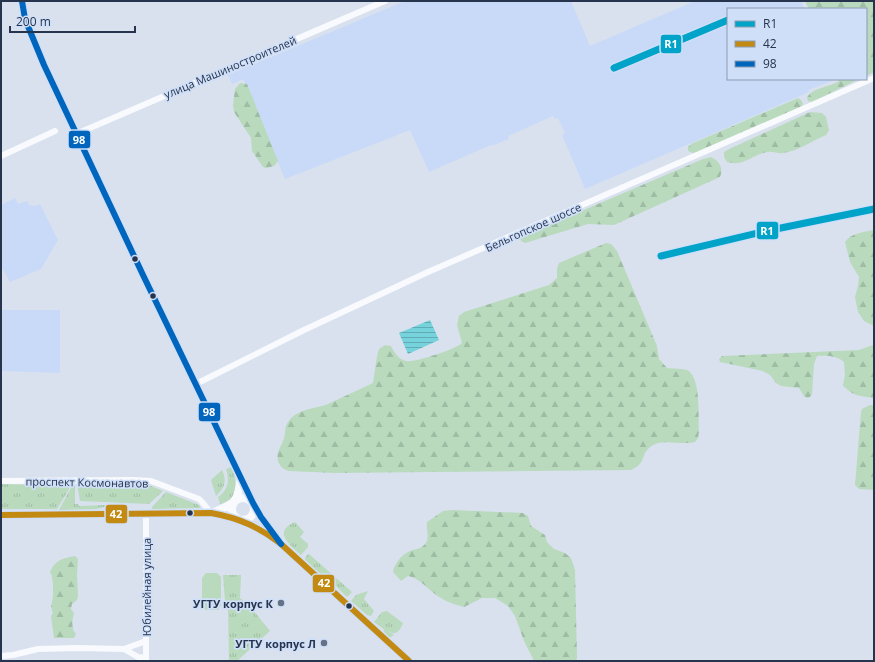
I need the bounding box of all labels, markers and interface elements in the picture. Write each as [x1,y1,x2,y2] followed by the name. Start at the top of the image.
[10,8,135,34] scale bar
[727,8,867,80] legend
[16,13,51,30] text: 200 m
[763,15,777,32] text: R1
[161,32,299,102] street label: улица Машиностроителей
[660,34,682,54] line badge: R1
[763,35,777,52] text: 42
[664,36,678,51] text: R1
[763,55,777,72] text: 98
[68,130,91,149] line badge: 98
[73,132,85,147] text: 98
[483,199,583,255] street label: Бельгопское шоссе
[756,221,779,240] line badge: R1
[760,223,774,238] text: R1
[130,254,140,264] unlabelled marker
[148,291,158,301] unlabelled marker
[198,402,221,422] line badge: 98
[203,404,215,419] text: 98
[25,473,149,491] street label: проспект Космонавтов
[105,504,128,524] line badge: 42
[110,506,122,521] text: 42
[185,508,195,518] unlabelled marker
[139,538,154,636] street label: Юбилейная улица
[312,574,335,593] line badge: 42
[318,575,330,590] text: 42
[193,596,274,611] place label: УГТУ корпус К
[276,598,286,608] marker: УГТУ корпус К
[344,601,354,611] unlabelled marker
[235,636,316,651] place label: УГТУ корпус Л
[319,638,329,648] marker: УГТУ корпус Л

